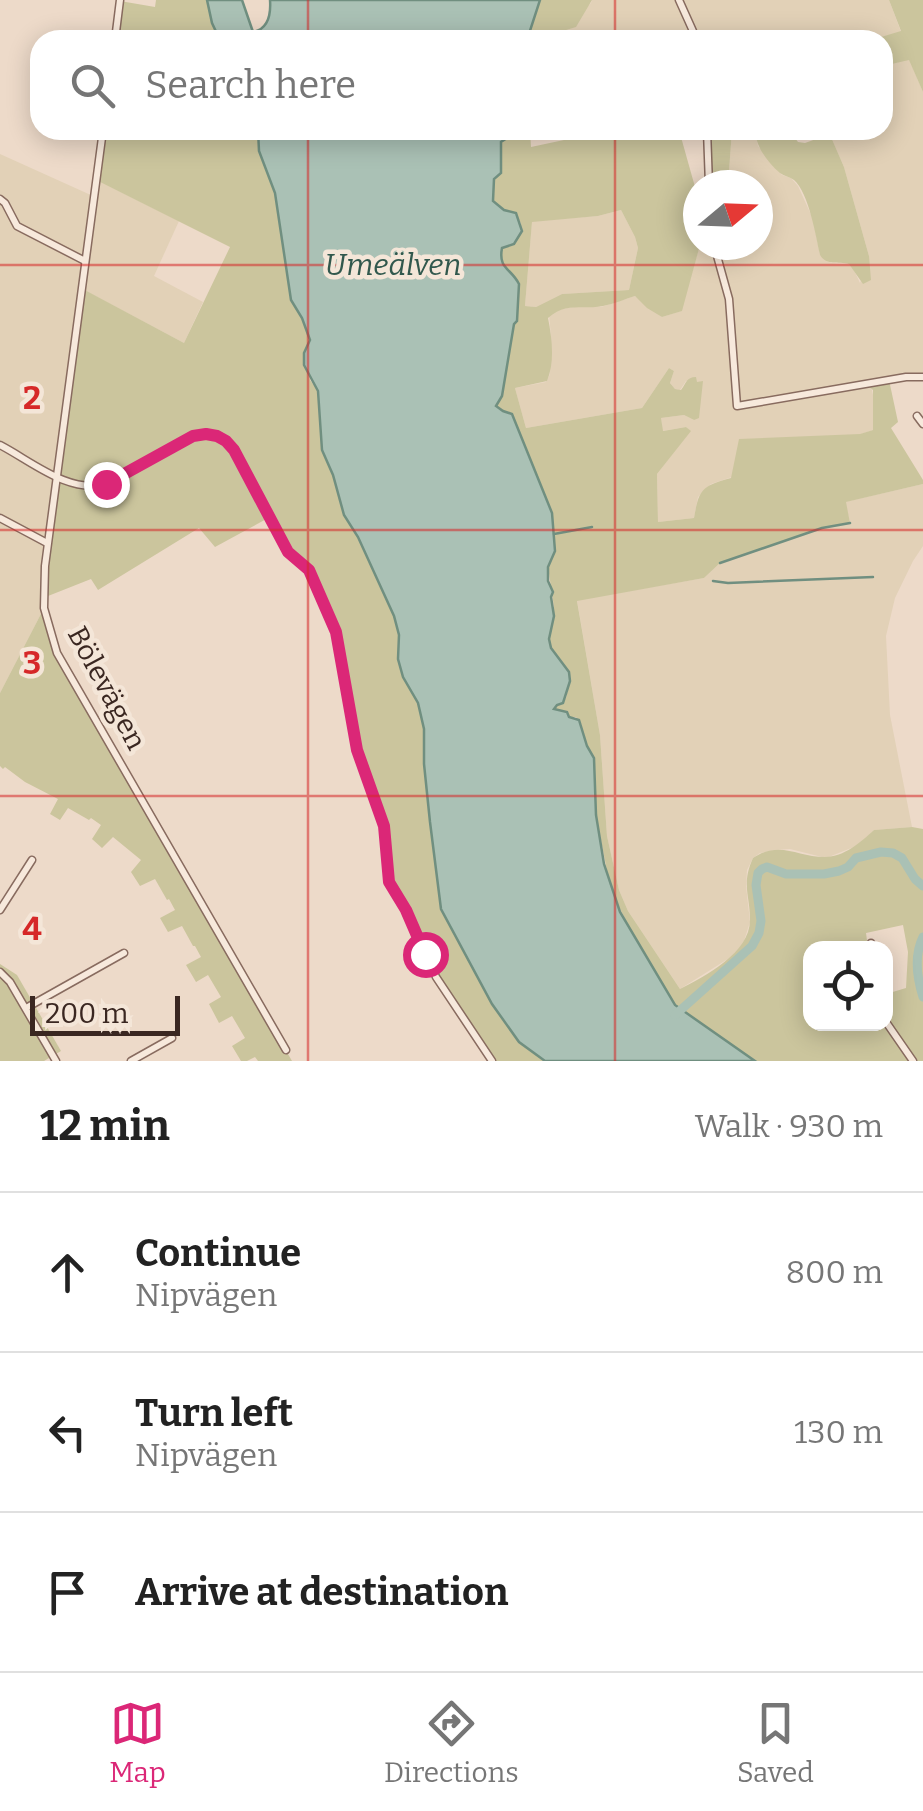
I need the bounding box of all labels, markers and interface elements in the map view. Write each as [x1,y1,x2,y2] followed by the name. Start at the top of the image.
[30,30,893,140] search box
[65,58,120,113] icon: search
[145,62,356,108] text: Search here
[683,170,773,260] north arrow
[324,247,462,283] water label: Umeälven
[23,379,41,417] text: 2
[84,462,130,508] route end
[61,621,153,755] street label: Bölevägen
[23,644,41,682] text: 3
[22,910,42,948] text: 4
[403,932,449,978] route start
[803,941,893,1031] map controls
[803,941,893,1031] button: locate
[30,991,180,1036] scale bar
[45,997,128,1030] text: 200 m
[40,1101,170,1151] text: 12 min
[695,1107,883,1145] text: Walk · 930 m
[135,1230,301,1276] text: Continue
[40,1245,95,1300] icon: ahead
[786,1253,883,1291] text: 800 m
[135,1276,277,1314] text: Nipvägen
[135,1390,293,1436] text: Turn left
[40,1405,95,1460] icon: left
[794,1413,883,1451] text: 130 m
[135,1436,277,1474] text: Nipvägen
[40,1565,95,1620] icon: arrive
[135,1569,508,1615] text: Arrive at destination
[109,1696,166,1789] tab: Map
[384,1696,519,1789] tab: Directions
[737,1696,814,1789] tab: Saved

